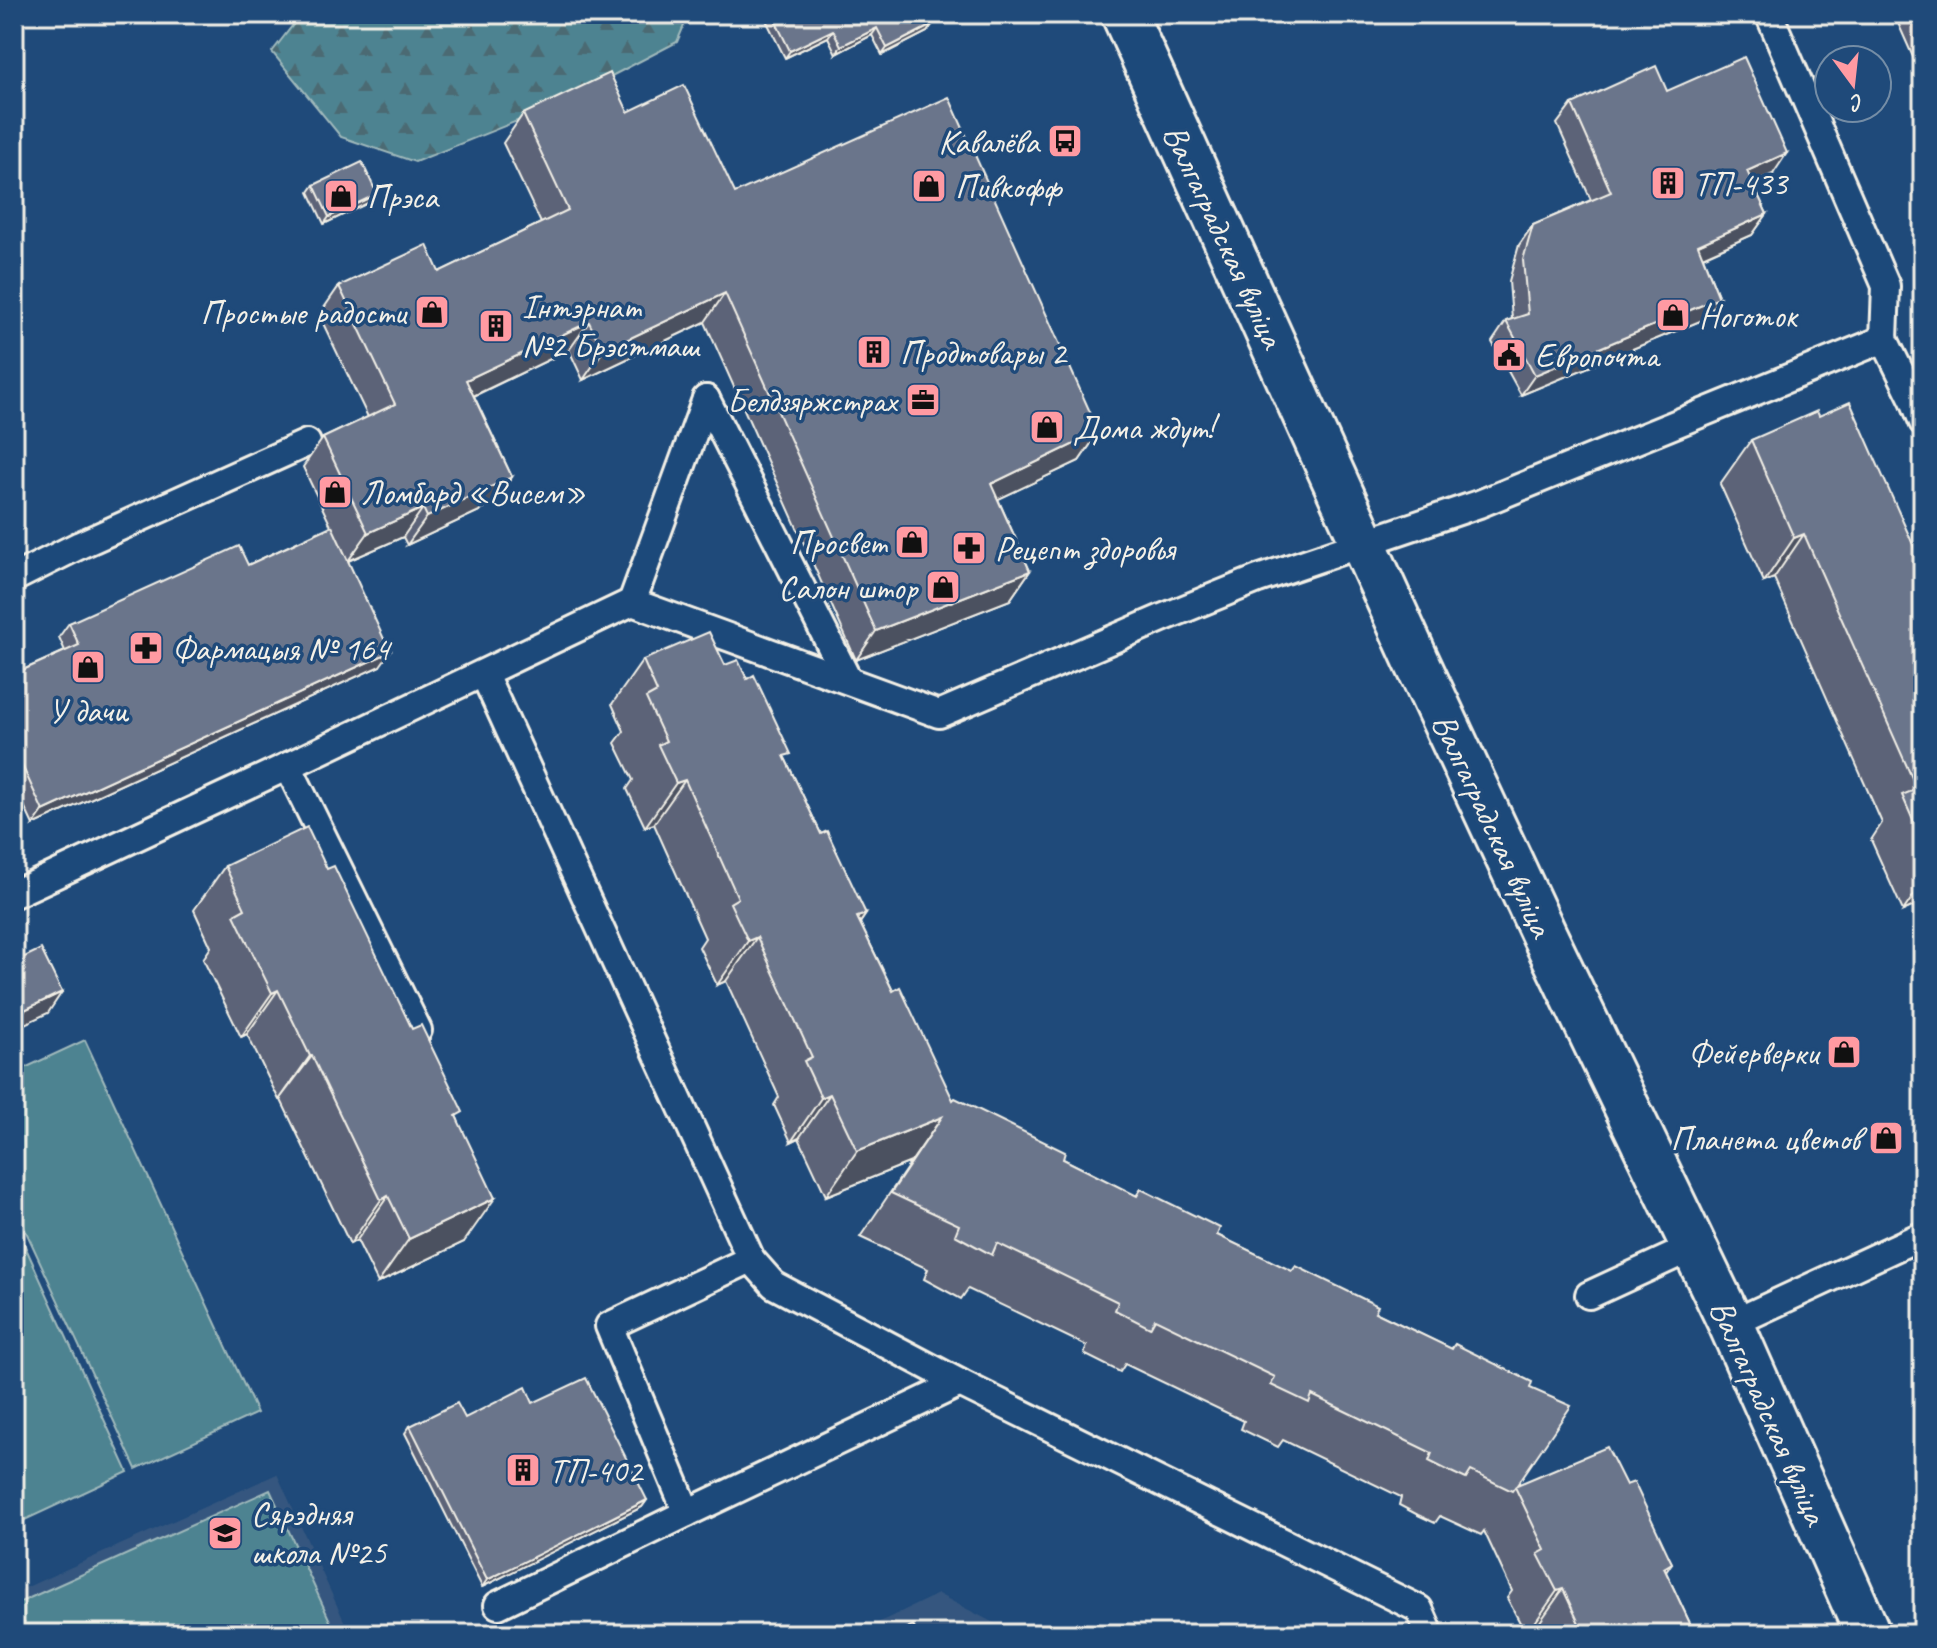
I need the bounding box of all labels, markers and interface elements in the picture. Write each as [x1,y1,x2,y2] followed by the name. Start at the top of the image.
[1813,44,1893,124] north arrow
[1846,87,1867,118] text: С
[1153,117,1295,356] street label: Валгаградская вуліца
[938,120,1041,163] place label: Кавалёва
[1046,122,1084,160] bus stop icon: Кавалёва
[1694,162,1790,205] place label: ТП-433
[1649,164,1687,202] building icon: ТП-433
[955,165,1064,208] place label: Пивкофф
[910,167,948,205] shop icon: Пивкофф
[367,175,440,218] place label: Прэса
[322,177,360,215] shop icon: Прэса
[522,285,702,367] place label: Інтэрнат №2 Брэстмаш
[201,291,408,334] place label: Простые радости
[413,293,451,331] shop icon: Простые радости
[1699,294,1800,337] place label: Ноготок
[1654,296,1692,334] shop icon: Ноготок
[477,307,515,345] building icon: Інтэрнат №2 Брэстмаш
[900,331,1068,374] place label: Продтовары 2
[855,333,893,371] building icon: Продтовары 2
[1535,334,1661,377] place label: Европочта
[1490,336,1528,374] public building icon: Европочта
[727,379,899,422] place label: Белдзяржстрах
[904,381,942,419] office icon: Белдзяржстрах
[1073,406,1221,449] place label: Дома ждут!
[1028,408,1066,446] shop icon: Дома ждут!
[361,471,586,514] place label: Ломбард «Висем»
[316,473,354,511] shop icon: Ломбард «Висем»
[790,521,889,564] place label: Просвет
[893,523,931,561] shop icon: Просвет
[995,527,1177,570] place label: Рецепт здоровья
[950,529,988,567] pharmacy icon: Рецепт здоровья
[779,566,919,609] place label: Салон штор
[924,568,962,606] shop icon: Салон штор
[172,627,393,670] place label: Фармацыя № 164
[127,629,165,667] pharmacy icon: Фармацыя № 164
[69,648,107,686] shop icon: У дачи
[48,689,130,732] place label: У дачи
[1422,706,1564,945] street label: Валгаградская вуліца
[1688,1031,1821,1074] place label: Фейерверки
[1825,1033,1863,1071] shop icon: Фейерверки
[1670,1117,1868,1160] place label: Планета цветов
[1867,1119,1905,1157] shop icon: Планета цветов
[1700,1293,1839,1533] street label: Валгаградская вуліца
[549,1449,645,1492] place label: ТП-402
[504,1451,542,1489] building icon: ТП-402
[251,1492,388,1574] place label: Сярэдняя школа №25
[206,1514,244,1552] school or university icon: Сярэдняя школа №25

